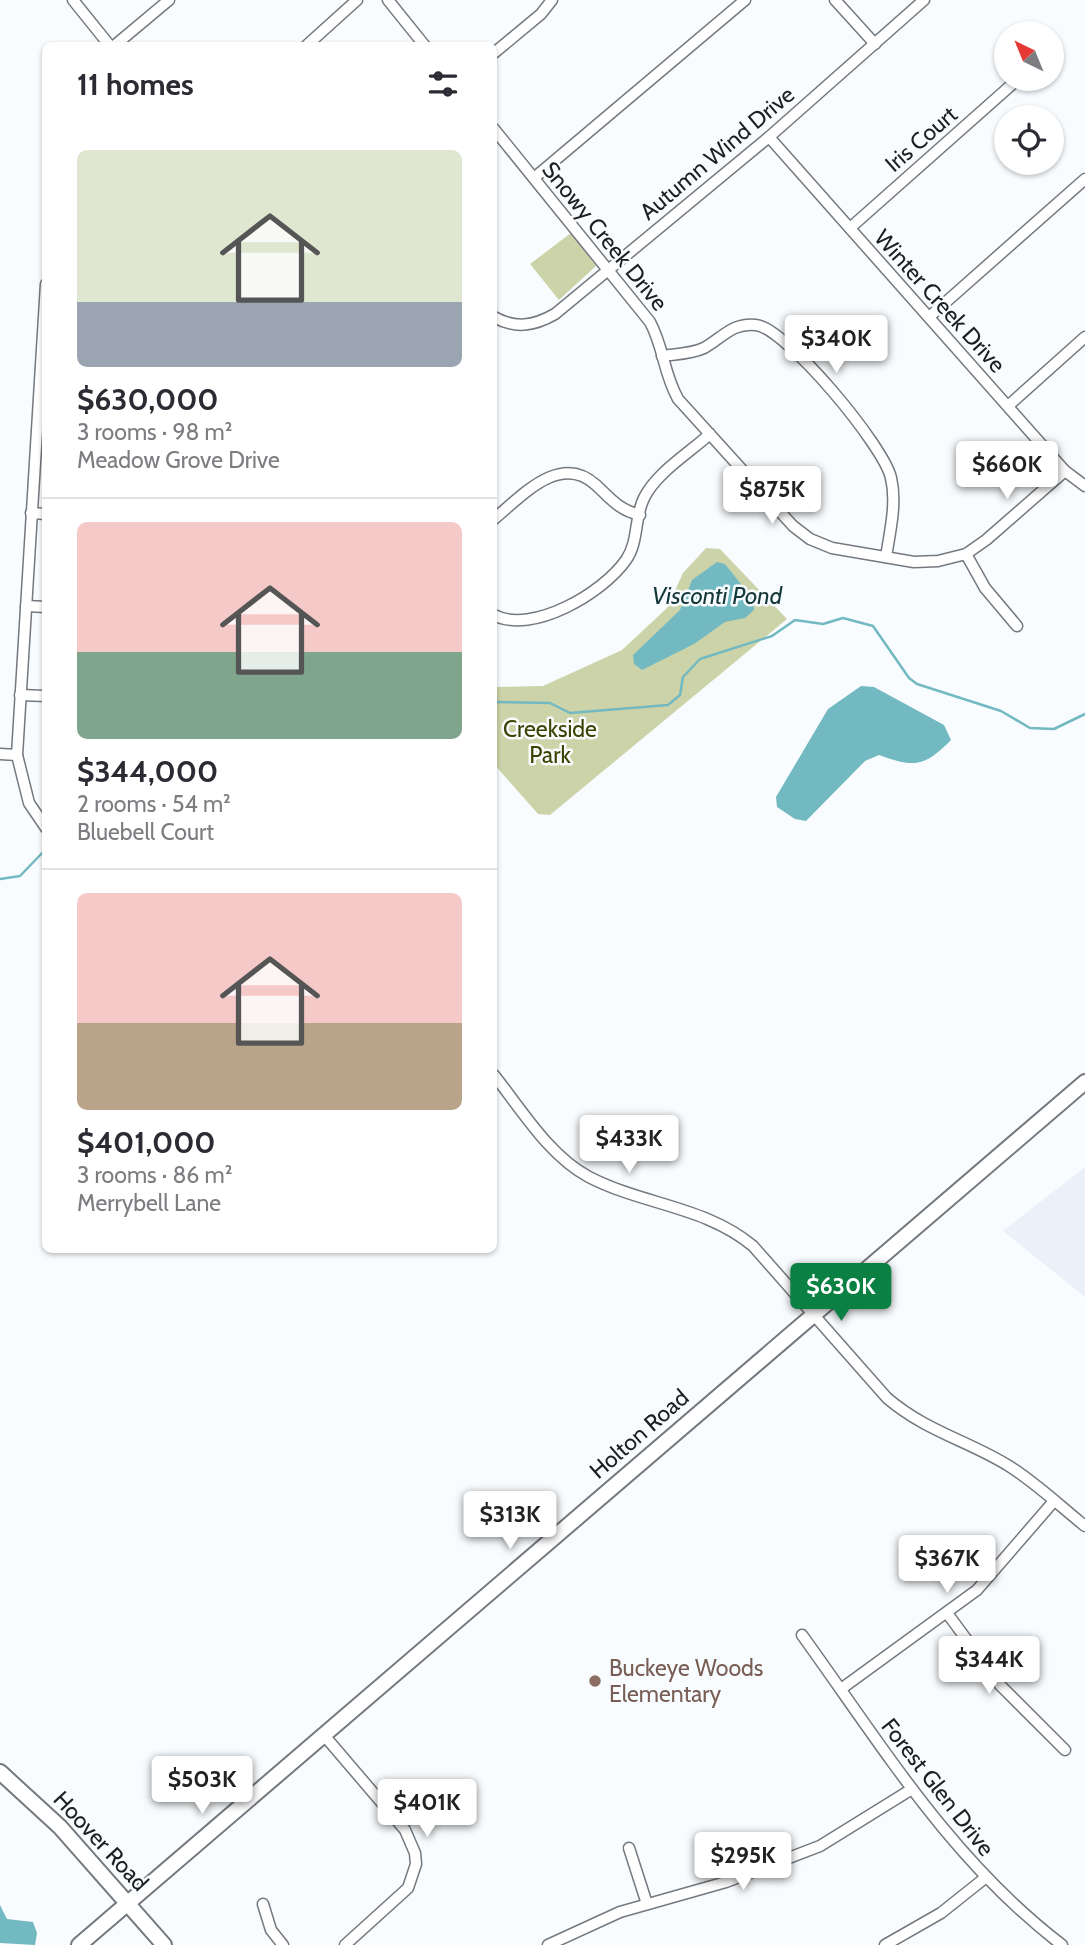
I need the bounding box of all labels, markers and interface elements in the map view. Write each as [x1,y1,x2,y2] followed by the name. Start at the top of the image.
[994,21,1064,91] north arrow
[994,21,1064,175] map controls
[424,65,462,103] icon: filters
[77,66,194,103] text: 11 homes
[634,80,800,226] street label: Autumn Wind Drive
[879,100,963,178] street label: Iris Court
[994,105,1064,175] button: locate
[536,156,674,316] street label: Snowy Creek Drive
[207,195,333,321] icon: home
[868,224,1012,378] street label: Winter Creek Drive
[787,316,885,375] pin: $340K
[801,324,871,352] text: $340K
[77,381,219,418] text: $630,000
[77,418,232,446] text: 3 rooms · 98 m²
[958,442,1056,501] pin: $660K
[77,446,280,474] text: Meadow Grove Drive
[972,450,1042,478] text: $660K
[723,466,821,526] pin: $875K
[739,475,805,503] text: $875K
[207,567,333,693] icon: home
[652,581,783,610] water label: Visconti Pond
[503,715,597,769] park label: Creekside Park
[77,753,218,790] text: $344,000
[77,790,231,818] text: 2 rooms · 54 m²
[77,818,214,846] text: Bluebell Court
[207,938,333,1064] icon: home
[580,1116,678,1175] pin: $433K
[77,1124,216,1161] text: $401,000
[596,1124,662,1152] text: $433K
[77,1161,232,1189] text: 3 rooms · 86 m²
[77,1189,221,1217] text: Merrybell Lane
[792,1264,890,1323] pin: $630K
[806,1272,876,1300] text: $630K
[584,1383,694,1485] street label: Holton Road
[461,1492,559,1551] pin: $313K
[479,1500,541,1528] text: $313K
[898,1536,996,1595] pin: $367K
[915,1544,979,1572] text: $367K
[940,1636,1038,1696] pin: $344K
[955,1645,1023,1673] text: $344K
[609,1654,763,1708] place label: Buckeye Woods Elementary
[587,1673,603,1689] marker: Buckeye Woods Elementary
[876,1713,1001,1862] street label: Forest Glen Drive
[153,1756,251,1816] pin: $503K
[168,1765,236,1793] text: $503K
[378,1780,476,1839] pin: $401K
[48,1785,154,1897] street label: Hoover Road
[394,1788,460,1816] text: $401K
[694,1832,792,1892] pin: $295K
[710,1841,776,1869] text: $295K

